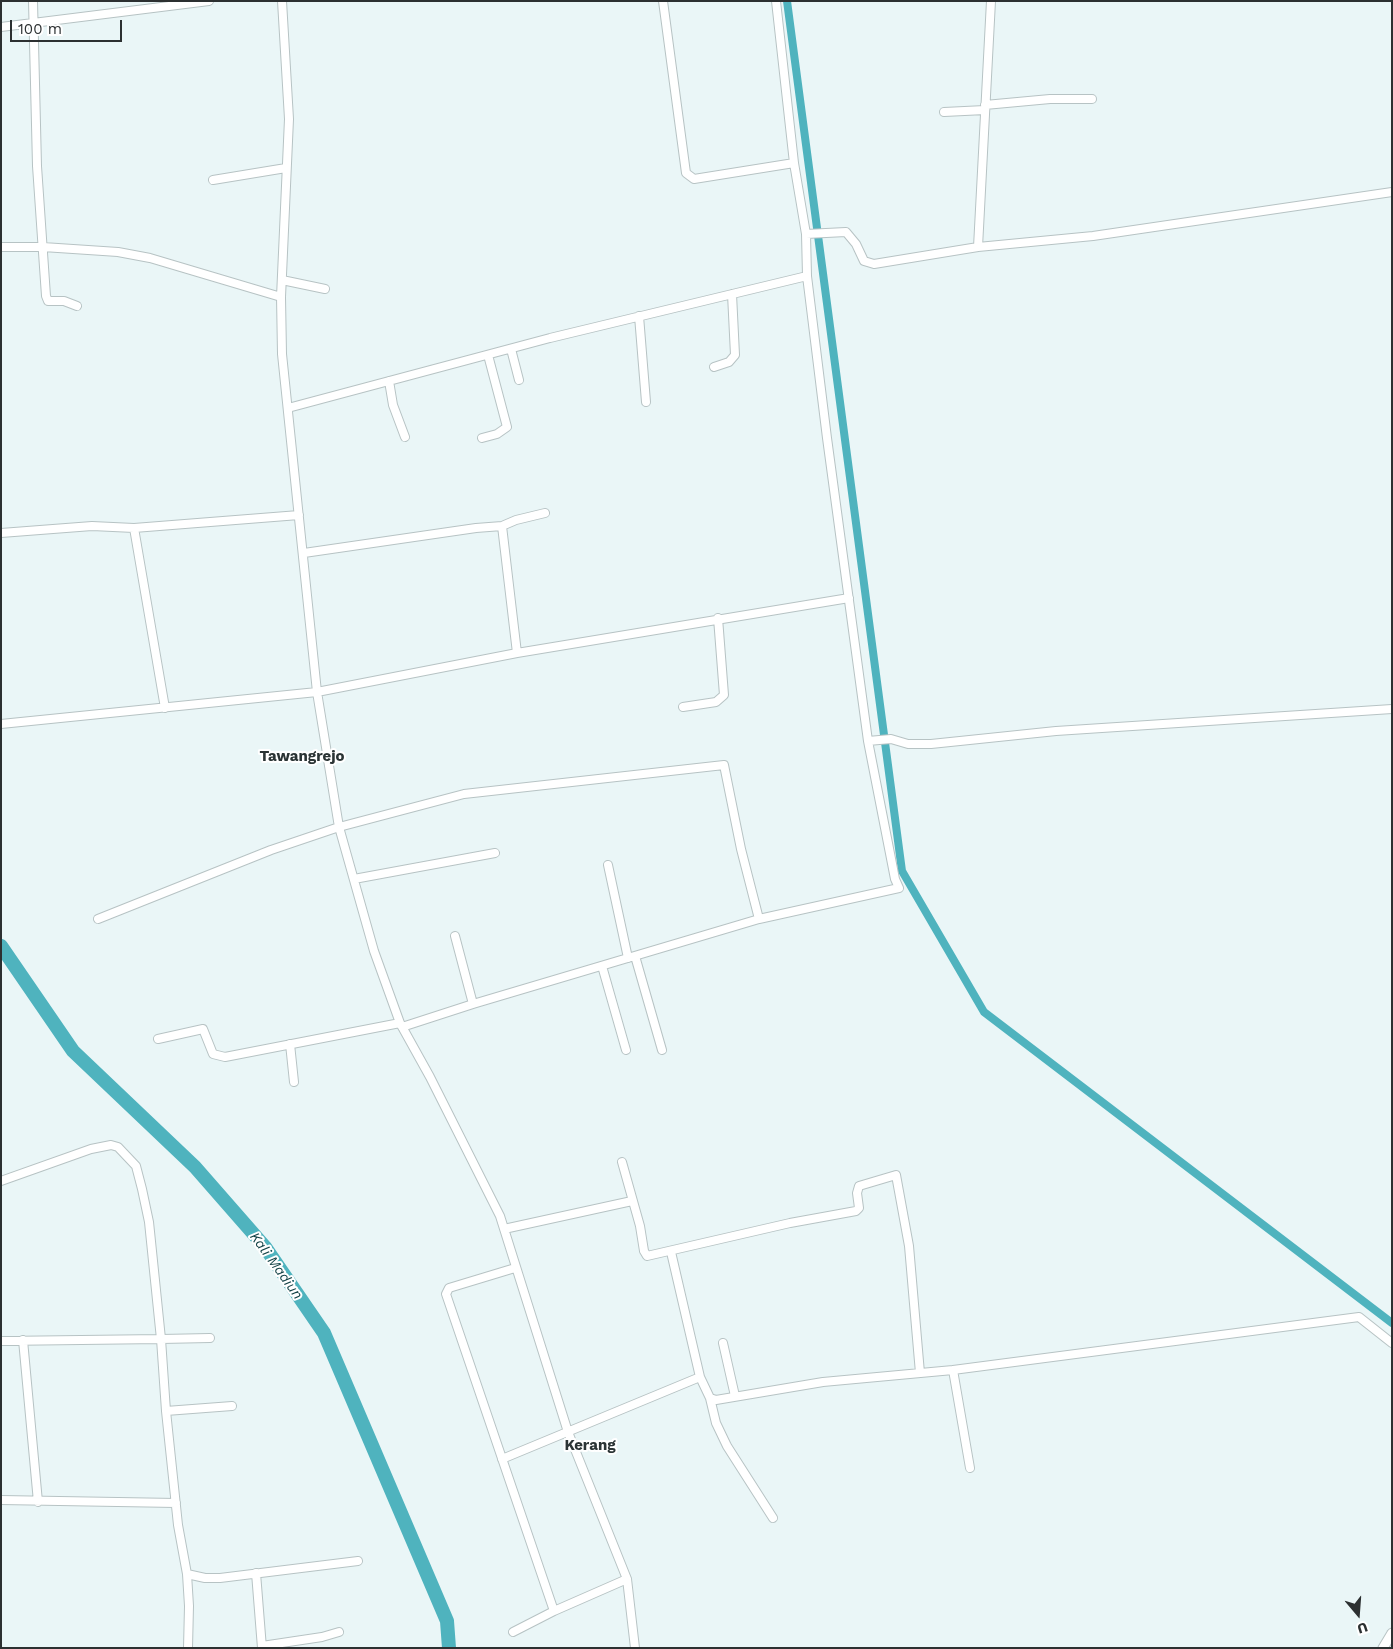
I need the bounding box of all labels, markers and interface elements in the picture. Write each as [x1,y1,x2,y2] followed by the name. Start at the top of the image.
[12,10,125,42] scale bar
[18,20,62,38] text: 100 m
[260,748,344,766] district label: Tawangrejo
[246,1229,306,1303] water label: Kali Madiun
[564,1437,616,1455] district label: Kerang
[1333,1589,1383,1639] north arrow
[1355,1619,1370,1637] text: U

